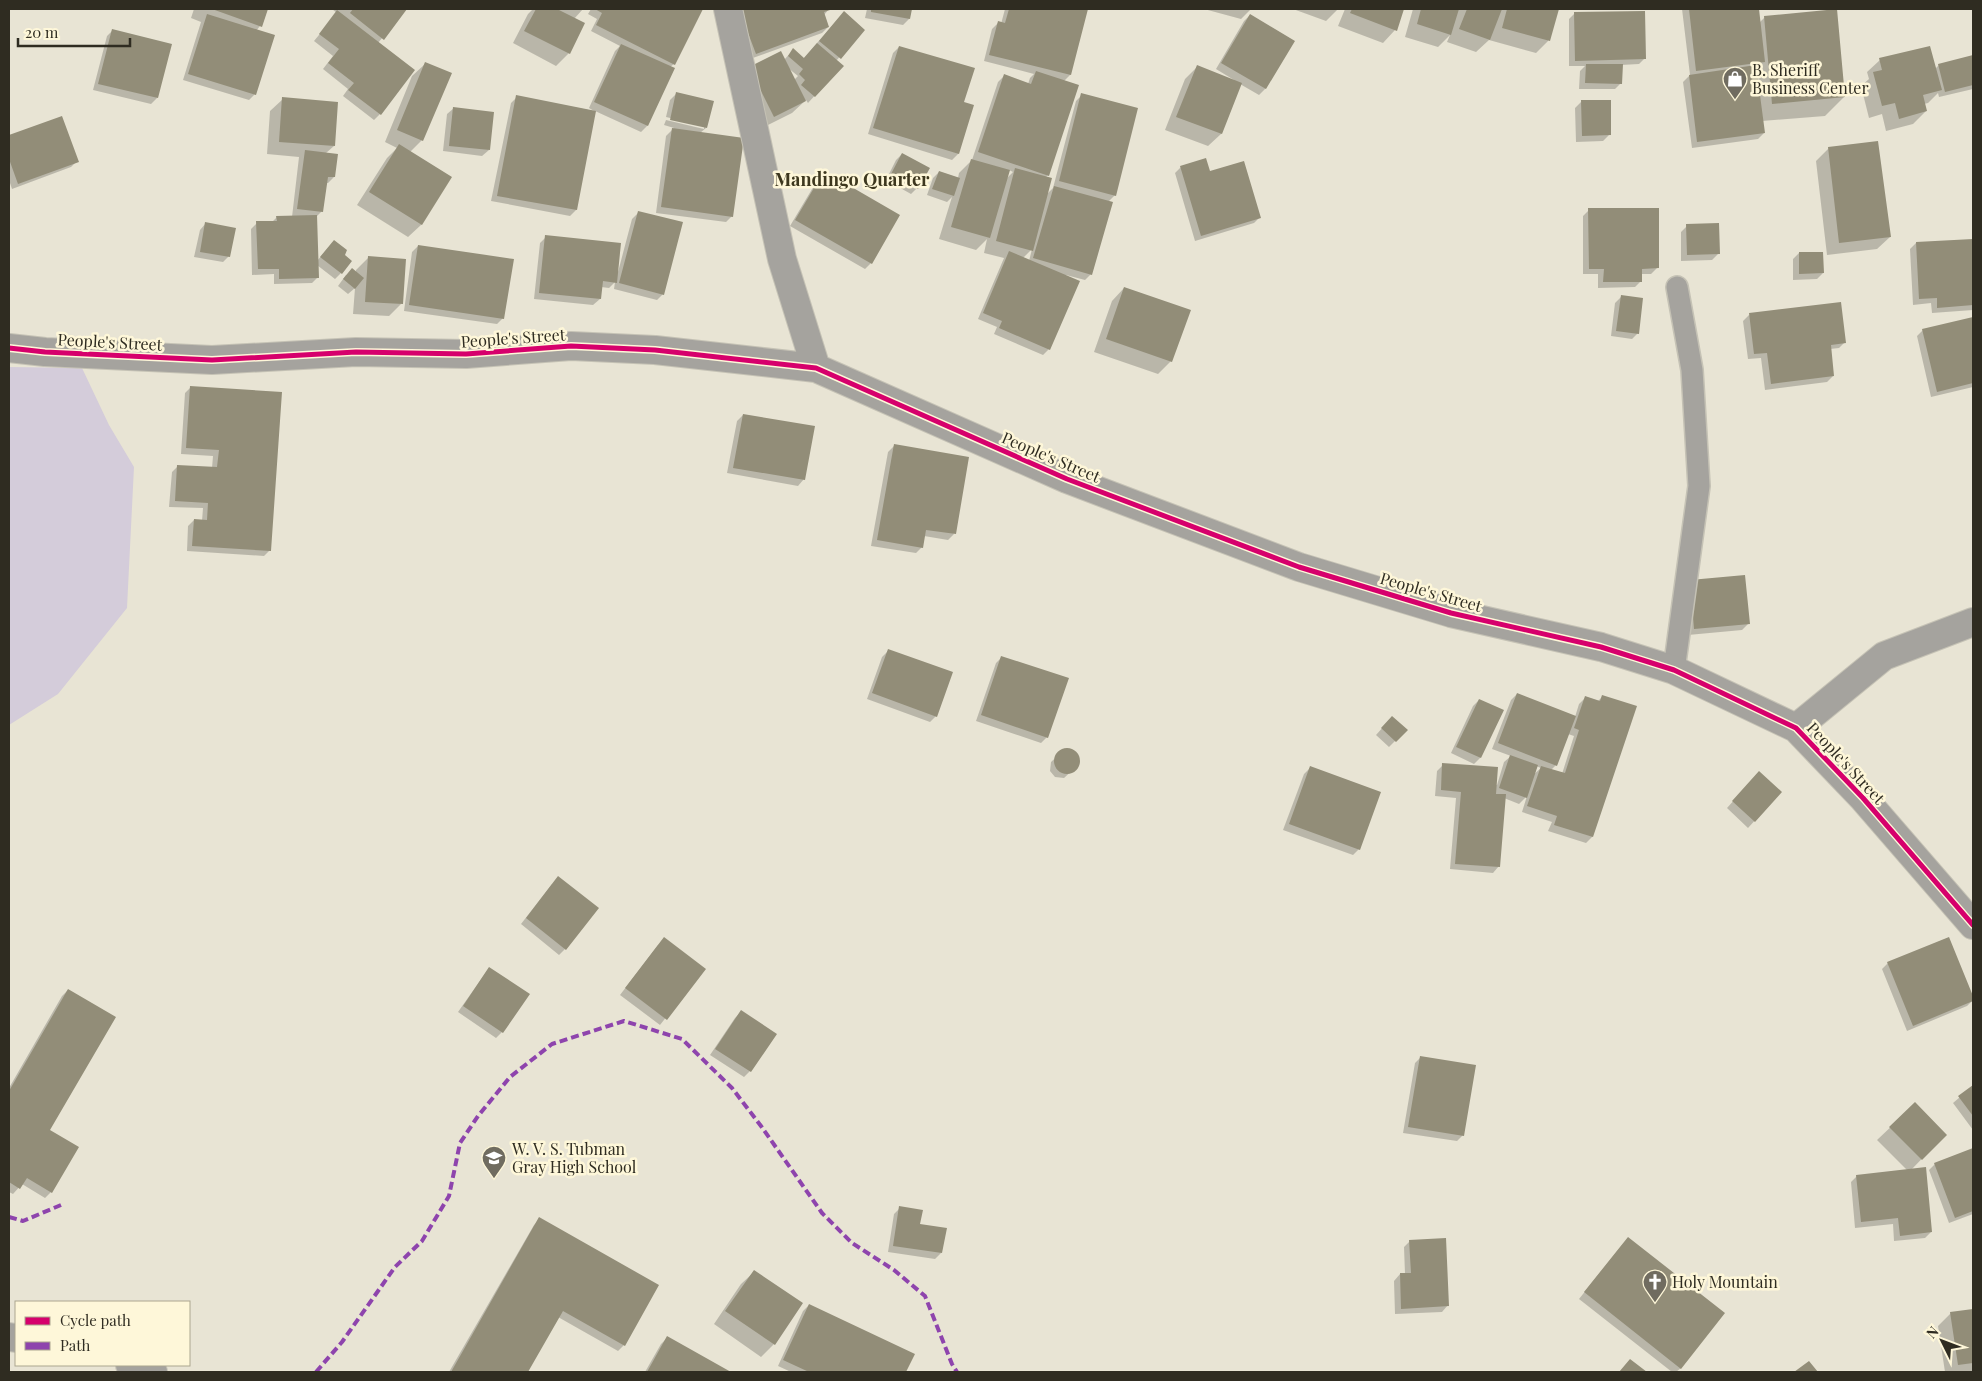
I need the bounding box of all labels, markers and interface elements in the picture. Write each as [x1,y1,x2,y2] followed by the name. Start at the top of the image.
[18,15,130,47] scale bar
[25,22,59,42] text: 20 m
[1752,59,1869,98] place label: B. Sheriff Business Center
[1722,66,1748,100] shop icon: B. Sheriff Business Center
[775,167,930,191] district label: Mandingo Quarter
[460,323,566,352] street label: People's Street
[57,328,163,355] street label: People's Street
[999,426,1104,487] street label: People's Street
[1378,567,1485,616] street label: People's Street
[1803,717,1890,808] street label: People's Street
[511,1138,637,1177] place label: W. V. S. Tubman Gray High School
[481,1145,507,1179] school or university icon: W. V. S. Tubman Gray High School
[1642,1269,1668,1303] church icon: Holy Mountain
[1672,1271,1778,1292] place label: Holy Mountain
[15,1301,190,1366] legend
[60,1310,131,1330] text: Cycle path
[1917,1316,1967,1366] north arrow
[1922,1322,1942,1342] text: N
[60,1335,90,1355] text: Path

